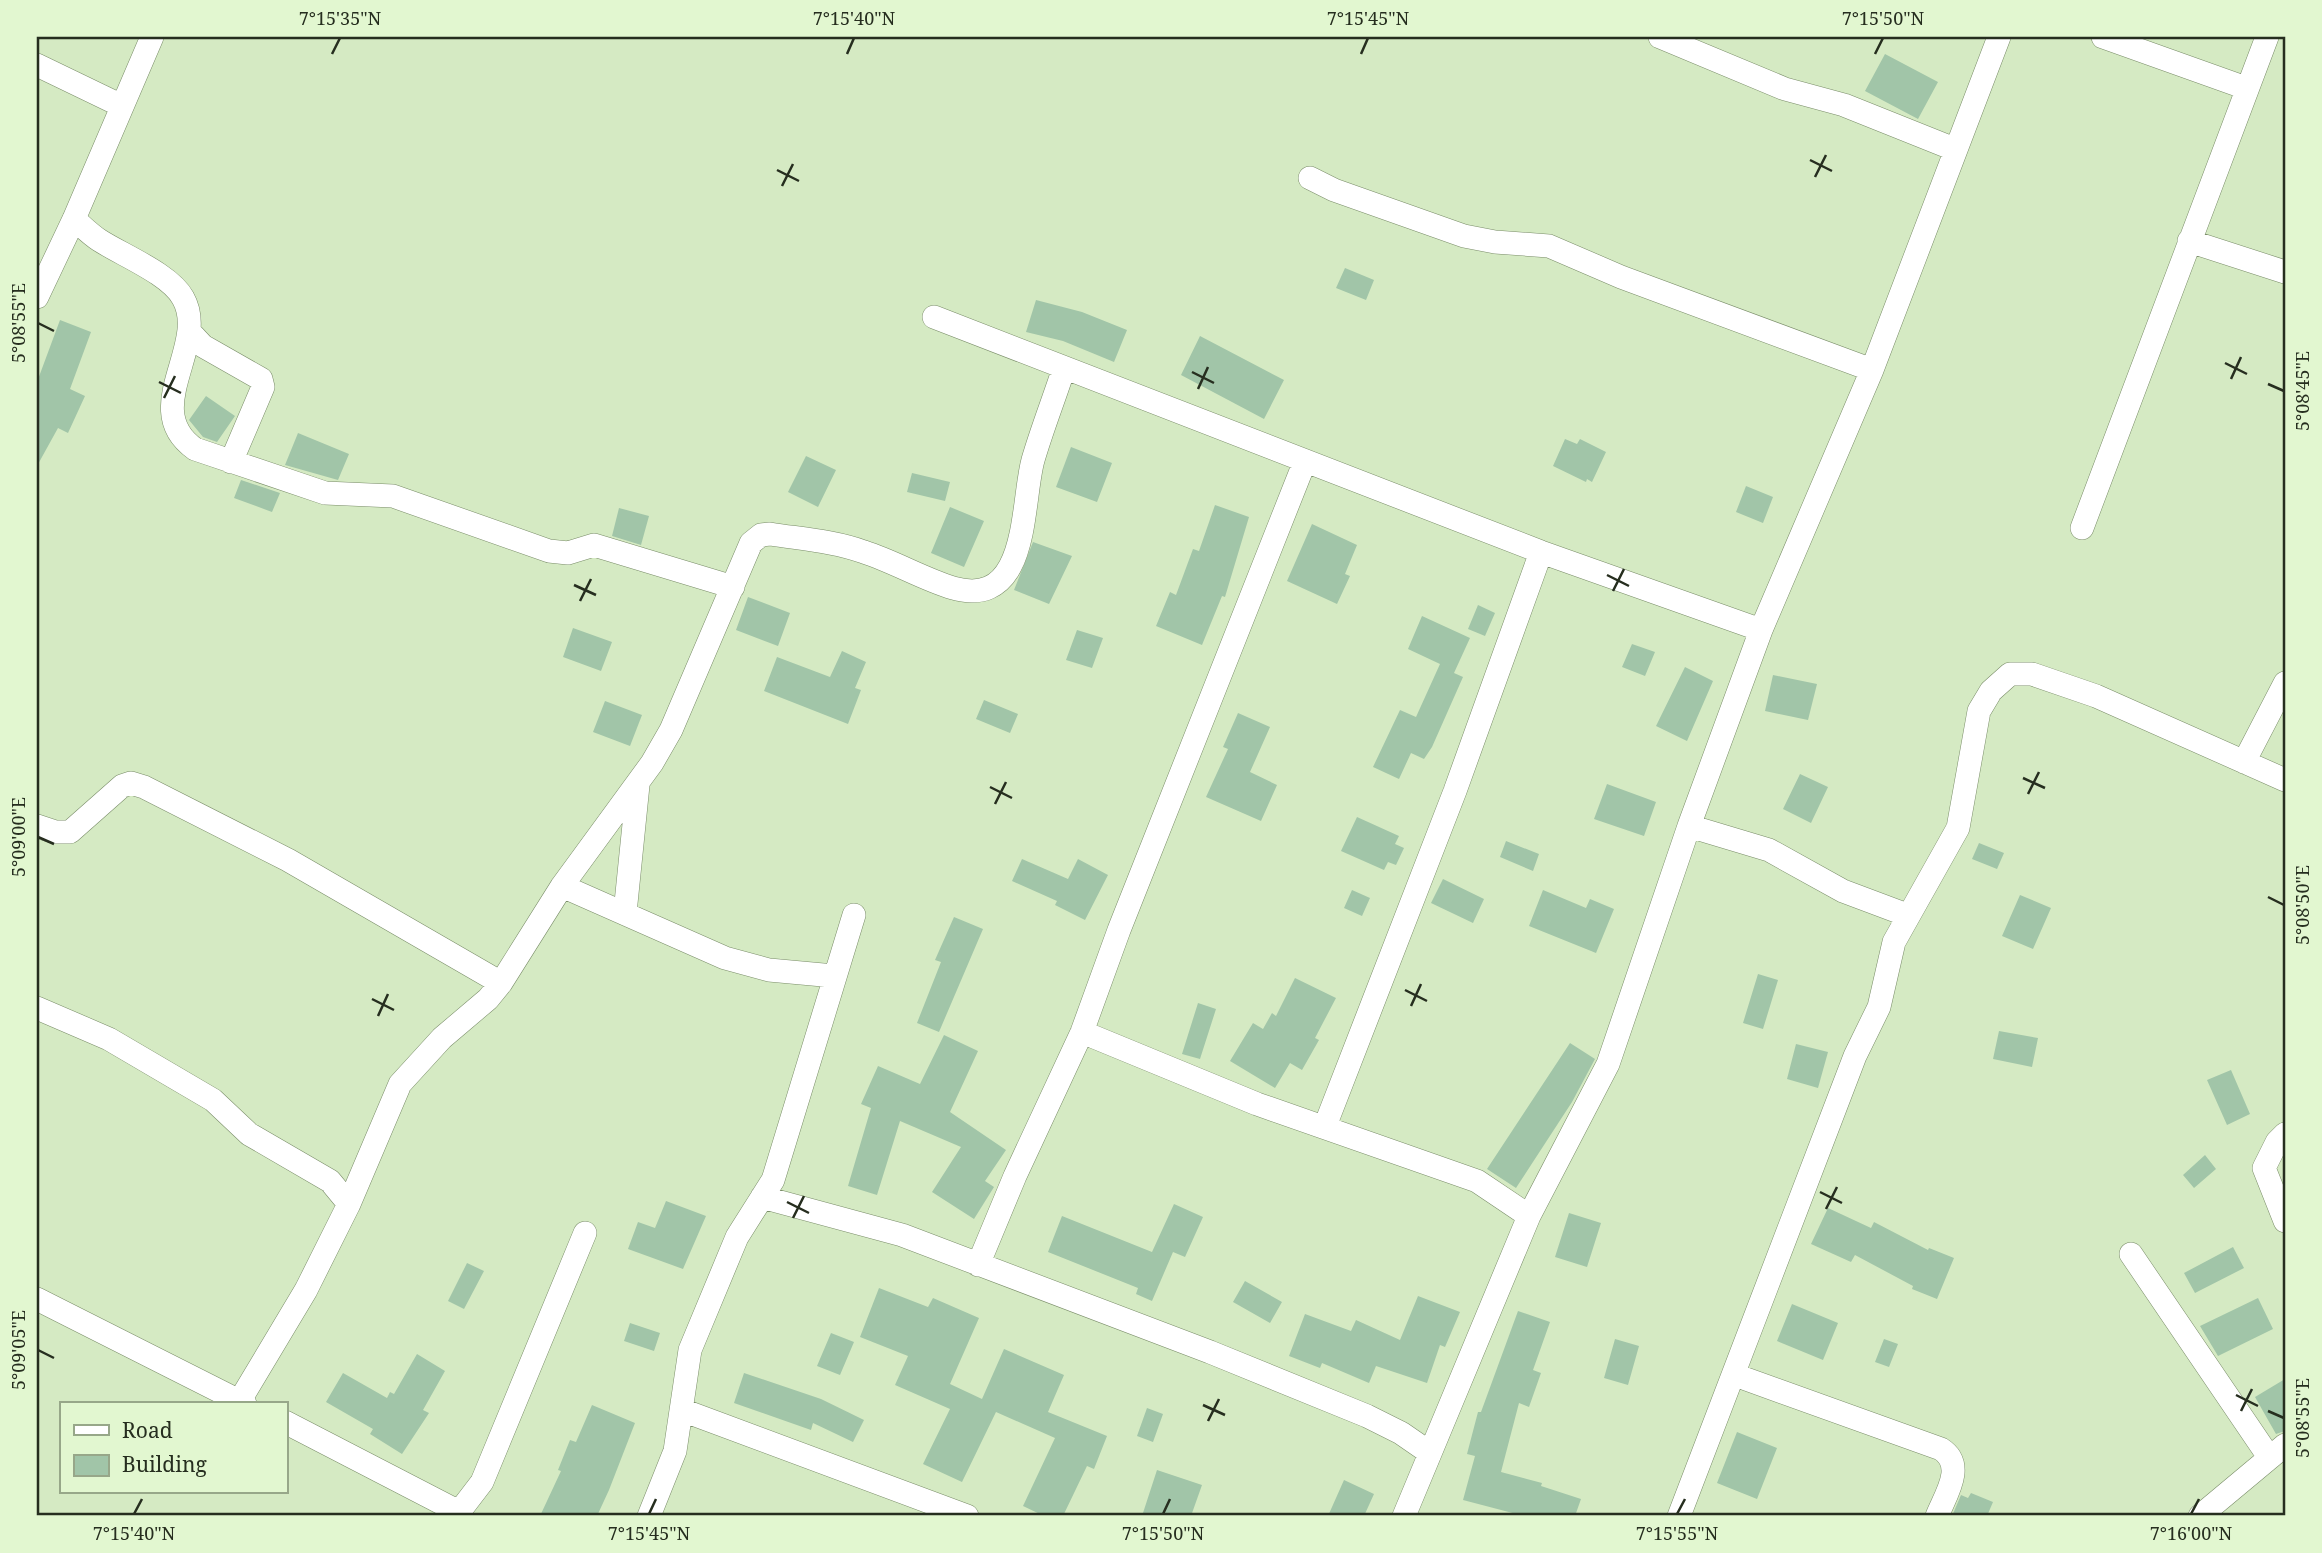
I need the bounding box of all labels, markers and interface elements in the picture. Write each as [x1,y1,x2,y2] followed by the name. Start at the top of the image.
[299,6,382,30] text: 7°15'35"N
[813,6,896,30] text: 7°15'40"N
[1327,6,1410,30] text: 7°15'45"N
[1842,6,1925,30] text: 7°15'50"N
[6,283,30,363] text: 5°08'55"E
[2290,351,2314,431] text: 5°08'45"E
[6,797,30,877] text: 5°09'00"E
[2290,865,2314,945] text: 5°08'50"E
[6,1310,30,1390] text: 5°09'05"E
[2290,1378,2314,1458] text: 5°08'55"E
[60,1402,287,1494] legend
[122,1416,173,1444] text: Road
[122,1450,207,1478] text: Building
[93,1521,176,1545] text: 7°15'40"N
[608,1521,691,1545] text: 7°15'45"N
[1122,1521,1205,1545] text: 7°15'50"N
[1636,1521,1719,1545] text: 7°15'55"N
[2150,1521,2233,1545] text: 7°16'00"N

